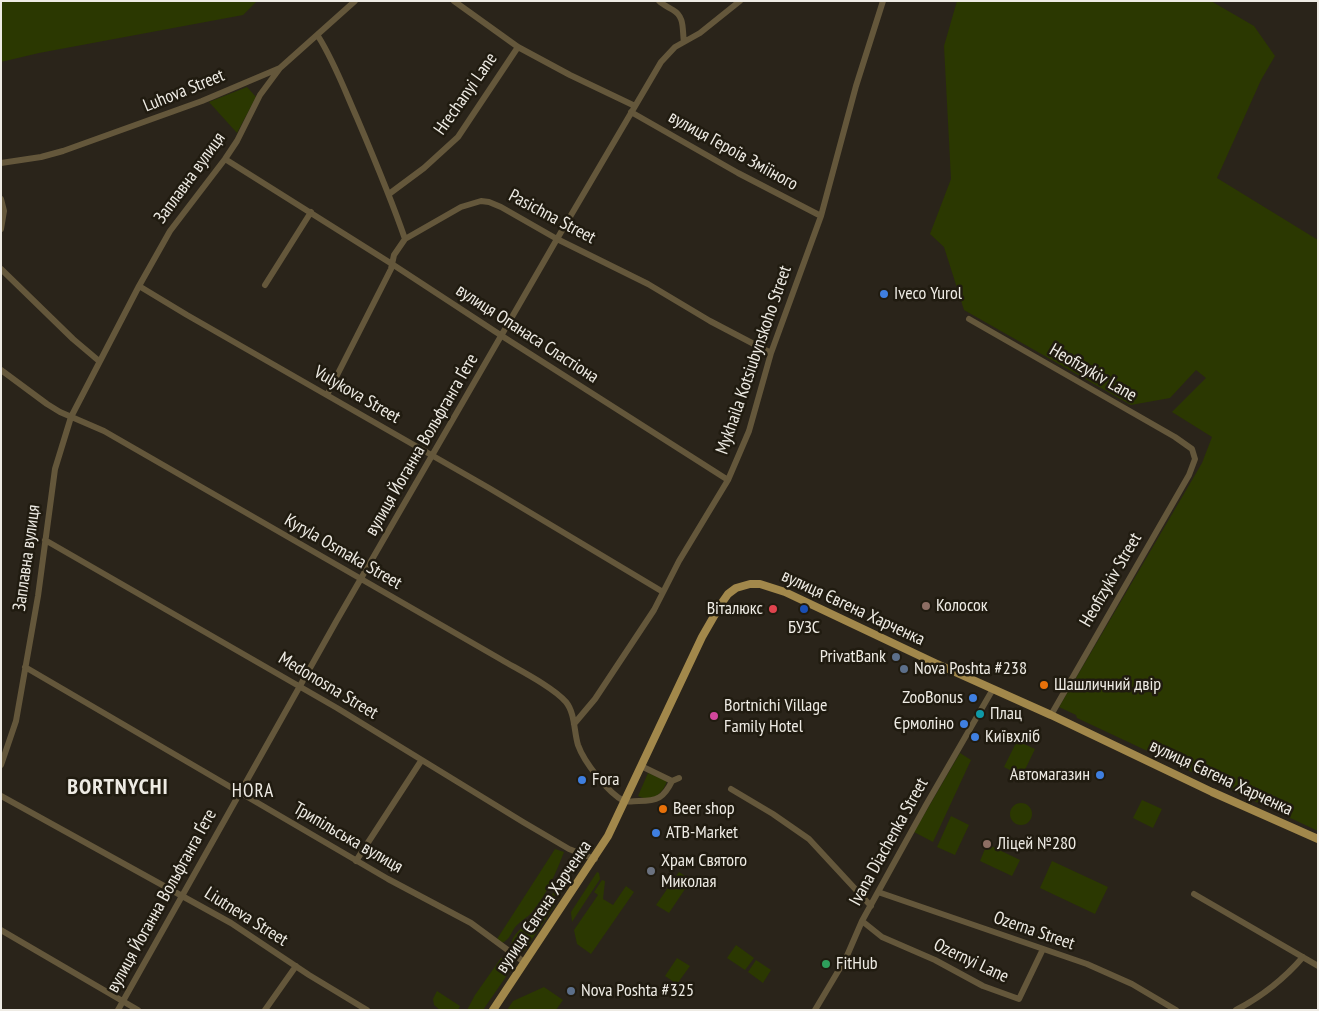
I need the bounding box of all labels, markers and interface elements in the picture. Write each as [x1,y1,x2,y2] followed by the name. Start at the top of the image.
[430,49,502,139] street label: Hrechanyi Lane
[140,65,228,117] street label: Luhova Street
[665,107,801,195] street label: вулиця Героїв Зміїного
[150,128,230,228] street label: Заплавна вулиця
[505,185,599,249] street label: Pasichna Street
[712,263,796,457] street label: Mykhaila Kotsiubynskoho Street
[452,280,602,388] street label: вулиця Опанаса Сластіона
[894,283,962,305] place label: Iveco Yurol
[878,288,890,300] marker: Iveco Yurol
[1046,339,1140,407] street label: Heofizykiv Lane
[361,350,483,540] street label: вулиця Йоганна Вольфганга Ґете
[310,362,404,428] street label: Vulykova Street
[9,503,45,613] street label: Заплавна вулиця
[280,510,406,594] street label: Kyryla Osmaka Street
[1075,529,1147,631] street label: Heofizykiv Street
[778,565,928,651] street label: вулиця Євгена Харченка
[936,595,988,617] place label: Колосок
[707,598,763,620] place label: Віталюкс
[920,600,932,612] marker: Колосок
[767,603,779,615] marker: Віталюкс
[798,603,810,615] marker: БУЗС
[788,617,820,639] place label: БУЗС
[820,646,886,668] place label: PrivatBank
[274,648,382,724] street label: Medonosna Street
[890,651,902,663] marker: PrivatBank
[914,658,1027,680] place label: Nova Poshta #238
[898,663,910,675] marker: Nova Poshta #238
[1054,674,1161,696] place label: Шашличний двір
[1038,679,1050,691] marker: Шашличний двір
[902,687,963,709] place label: ZooBonus
[967,692,979,704] marker: ZooBonus
[724,695,827,738] place label: Bortnichi Village Family Hotel
[990,703,1022,725] place label: Плац
[974,708,986,720] marker: Плац
[708,710,720,722] marker: Bortnichi Village Family Hotel
[894,713,954,735] place label: Єрмоліно
[958,718,970,730] marker: Єрмоліно
[985,726,1040,748] place label: Київхліб
[969,731,981,743] marker: Київхліб
[1146,735,1296,821] street label: вулиця Євгена Харченка
[1010,764,1090,786] place label: Автомагазин
[592,769,619,791] place label: Fora
[1094,769,1106,781] marker: Автомагазин
[576,774,588,786] marker: Fora
[845,774,933,910] street label: Ivana Diachenka Street
[66,775,170,801] district label: BORTNYCHI
[231,781,275,803] district label: HORA
[289,798,407,878] street label: Трипільська вулиця
[673,798,735,820] place label: Beer shop
[657,803,669,815] marker: Beer shop
[102,805,222,997] street label: вулиця Йоганна Вольфганга Ґете
[666,822,738,844] place label: ATB-Market
[650,827,662,839] marker: ATB-Market
[997,833,1076,855] place label: Ліцей №280
[492,837,596,977] street label: вулиця Євгена Харченка
[981,838,993,850] marker: Ліцей №280
[661,850,747,892] place label: Храм Святого Миколая
[645,865,657,877] marker: Храм Святого Миколая
[200,883,292,951] street label: Liutneva Street
[991,907,1077,955] street label: Ozerna Street
[930,934,1012,988] street label: Ozernyi Lane
[836,953,878,975] place label: FitHub
[820,958,832,970] marker: FitHub
[581,980,694,1002] place label: Nova Poshta #325
[565,985,577,997] marker: Nova Poshta #325

